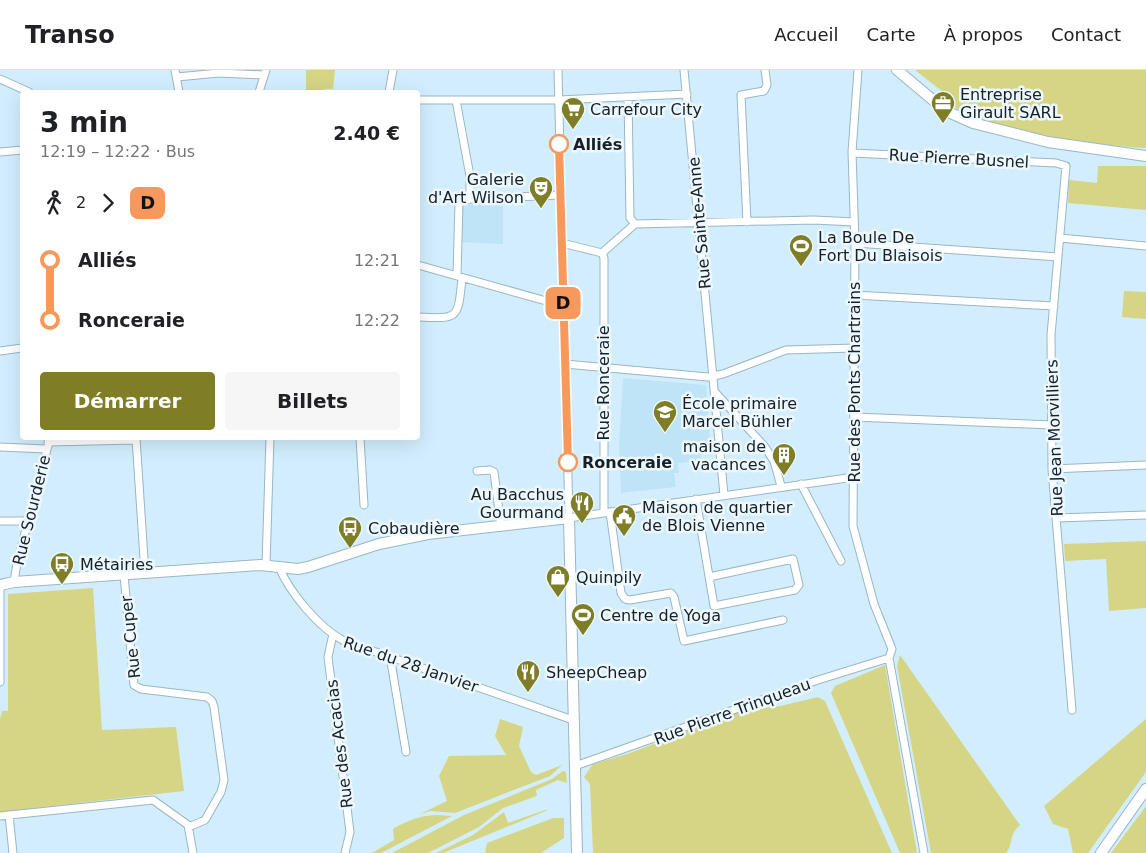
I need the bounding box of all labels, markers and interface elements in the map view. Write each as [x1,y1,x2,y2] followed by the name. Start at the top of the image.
[25,21,115,49] text: Transo
[774,24,839,45] text: Accueil
[867,24,916,45] text: Carte
[944,24,1023,45] text: À propos
[1051,24,1121,45] text: Contact
[960,85,1061,122] place label: Entreprise Girault SARL
[930,90,956,124] office icon: Entreprise Girault SARL
[560,96,586,130] supermarket icon: Carrefour City
[590,100,702,119] place label: Carrefour City
[40,106,128,139] text: 3 min
[333,122,400,144] text: 2.40 €
[549,134,569,154] marker: Alliés
[573,135,622,154] place label: Alliés
[40,142,195,161] text: 12:19 – 12:22 · Bus
[888,145,1030,172] street label: Rue Pierre Busnel
[684,156,715,290] street label: Rue Sainte-Anne
[428,170,524,207] place label: Galerie d'Art Wilson
[528,175,554,209] theatre icon: Galerie d'Art Wilson
[40,189,68,217] icon: walk
[94,189,122,217] icon: forward
[140,192,155,213] text: D
[76,193,86,212] text: 2
[818,228,942,265] place label: La Boule De Fort Du Blaisois
[788,233,814,267] sports icon: La Boule De Fort Du Blaisois
[78,249,136,271] text: Alliés
[354,251,400,270] text: 12:21
[845,282,864,482] street label: Rue des Ponts Chartrains
[547,287,579,319] line badge: D
[556,292,570,313] text: D
[78,309,185,331] text: Ronceraie
[354,311,400,330] text: 12:22
[594,325,613,441] street label: Rue Ronceraie
[1042,359,1067,517] street label: Rue Jean Morvilliers
[40,372,215,430] button: Démarrer
[225,372,400,430] button: Billets
[682,394,797,431] place label: École primaire Marcel Bühler
[652,399,678,433] school or university icon: École primaire Marcel Bühler
[683,437,766,474] place label: maison de vacances
[771,442,797,476] building icon: maison de vacances
[558,452,578,472] marker: Ronceraie
[9,453,54,567] street label: Rue Sourderie
[582,453,672,472] place label: Ronceraie
[471,485,564,522] place label: Au Bacchus Gourmand
[569,490,595,524] restaurant icon: Au Bacchus Gourmand
[642,498,793,535] place label: Maison de quartier de Blois Vienne
[611,503,637,537] public building icon: Maison de quartier de Blois Vienne
[337,515,363,549] bus stop icon: Cobaudière
[368,519,460,538] place label: Cobaudière
[49,551,75,585] bus stop icon: Métairies
[80,555,153,574] place label: Métairies
[545,564,571,598] shop icon: Quinpily
[576,568,642,587] place label: Quinpily
[117,594,144,679] street label: Rue Cuper
[570,602,596,636] sports icon: Centre de Yoga
[600,606,721,625] place label: Centre de Yoga
[341,632,481,697] street label: Rue du 28 Janvier
[515,659,541,693] restaurant icon: SheepCheap
[546,663,647,682] place label: SheepCheap
[651,674,813,749] street label: Rue Pierre Trinqueau
[322,678,357,809] street label: Rue des Acacias

